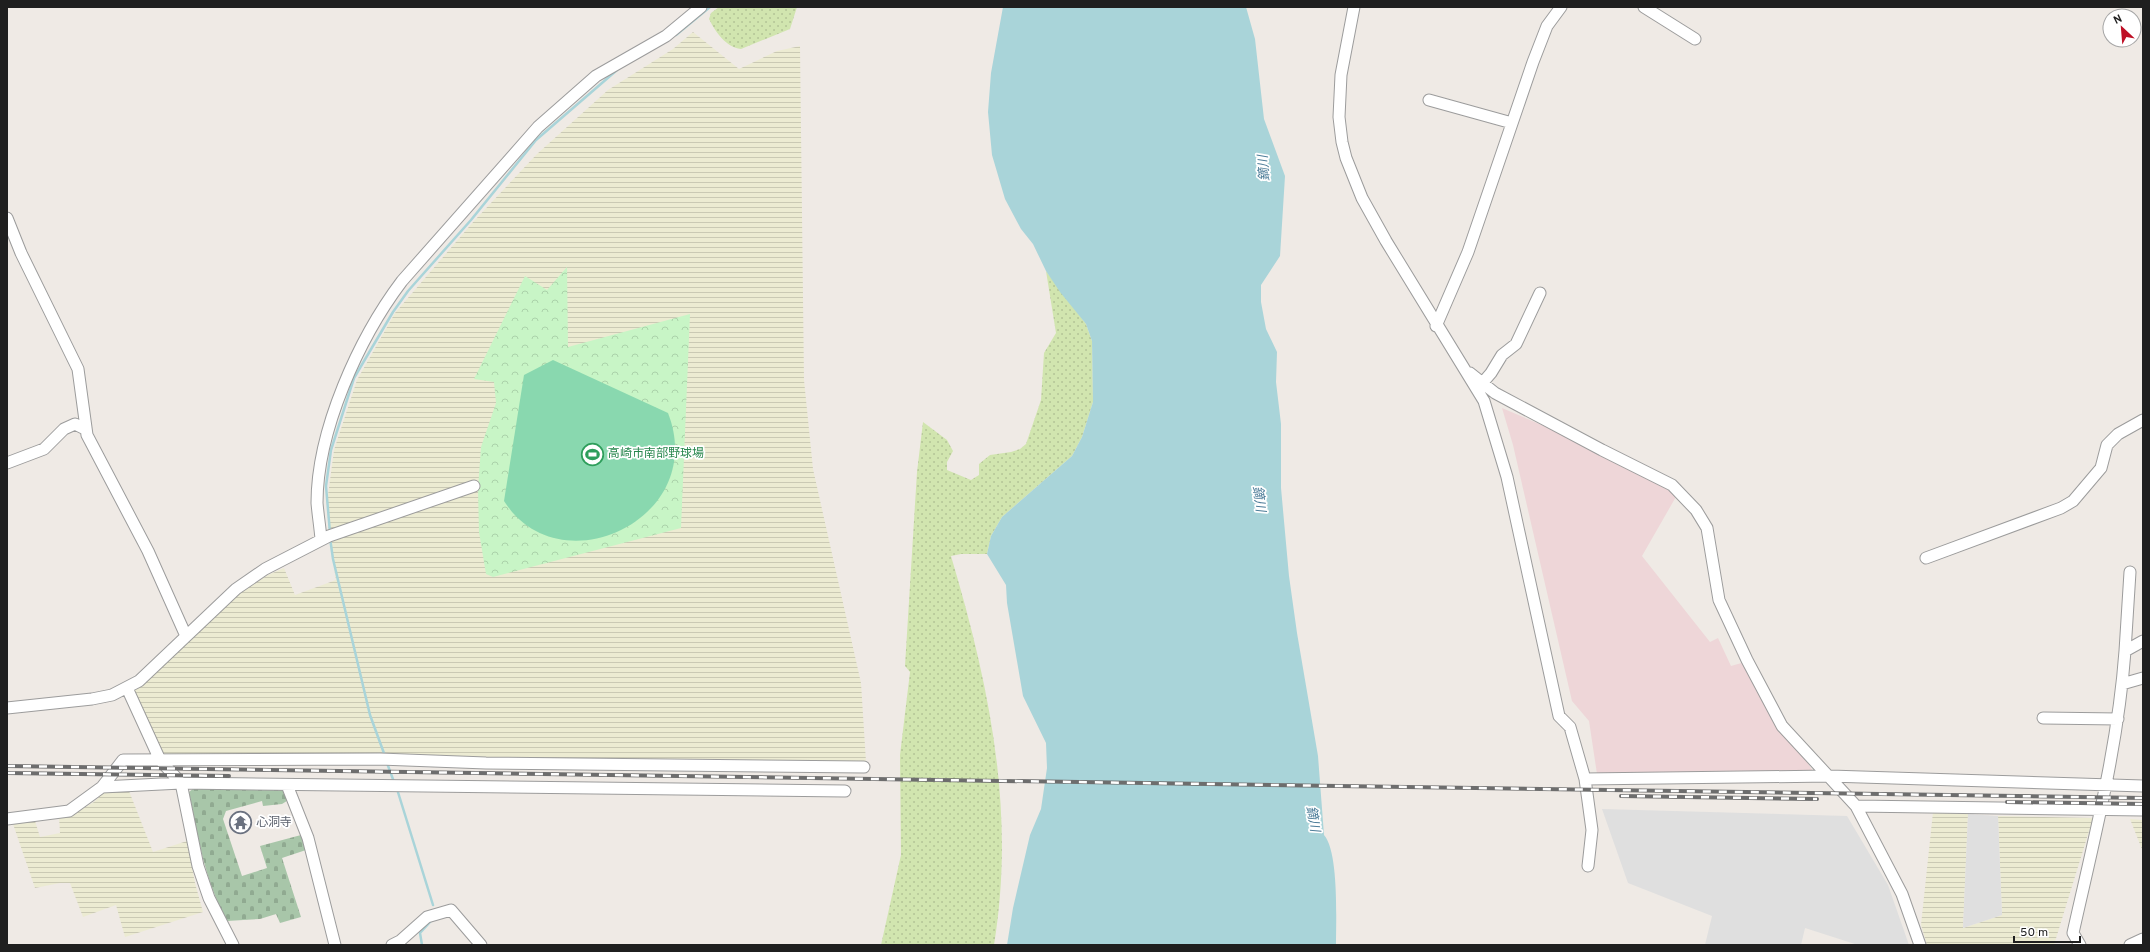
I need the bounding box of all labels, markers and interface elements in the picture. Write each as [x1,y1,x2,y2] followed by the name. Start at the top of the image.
[2102,8,2142,48] north arrow
[2111,12,2125,28] text: N
[1256,152,1274,182] water label: 鏑川
[580,441,606,467] sports icon: 高崎市南部野球場
[608,446,704,462] place label: 高崎市南部野球場
[1248,485,1268,515] water label: 鏑川
[1302,805,1322,835] water label: 鏑川
[228,810,254,836] temple icon: 心洞寺
[256,815,292,831] place label: 心洞寺
[2014,918,2080,944] scale bar
[2020,925,2048,941] text: 50 m

